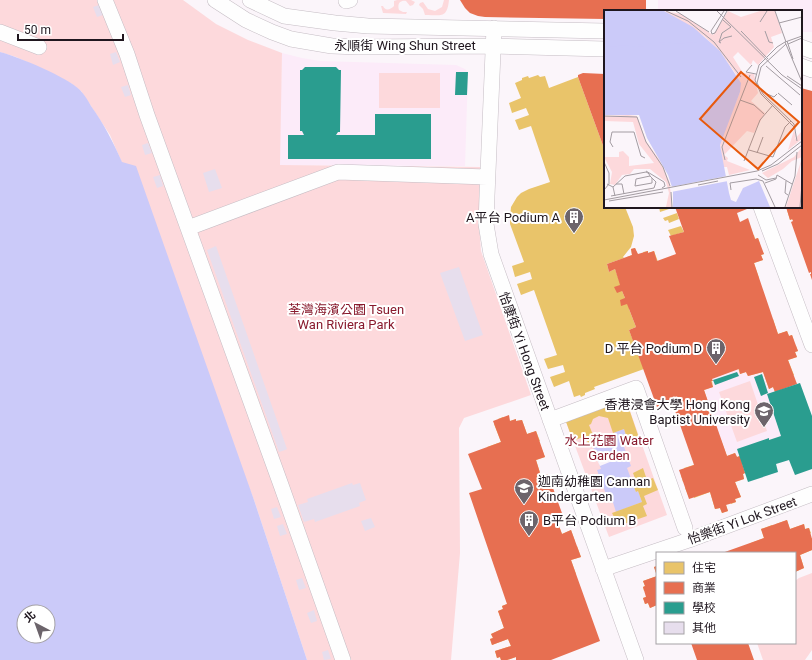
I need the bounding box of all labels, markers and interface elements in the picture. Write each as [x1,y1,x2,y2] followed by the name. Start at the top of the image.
[604,10,802,208] inset map
[18,16,123,42] scale bar
[24,23,51,37] text: 50 m
[334,38,476,53] street label: 永順街 Wing Shun Street
[563,206,585,234] building icon: A平台 Podium A
[466,210,561,225] place label: A平台 Podium A
[496,290,553,413] street label: 怡康街 Yi Hong Street
[288,302,404,332] park label: 荃灣海濱公園 Tsuen Wan Riviera Park
[705,337,727,365] building icon: D 平台 Podium D
[605,341,702,356] place label: D 平台 Podium D
[605,397,750,427] place label: 香港浸會大學 Hong Kong Baptist University
[753,400,775,428] school or university icon: 香港浸會大學 Hong Kong Baptist University
[564,433,654,463] park label: 水上花園 Water Garden
[538,474,650,504] place label: 迦南幼稚園 Cannan Kindergarten
[513,477,535,505] school or university icon: 迦南幼稚園 Cannan Kindergarten
[686,494,799,547] street label: 怡樂街 Yi Lok Street
[518,509,540,537] building icon: B平台 Podium B
[543,513,636,528] place label: B平台 Podium B
[656,552,796,644] legend
[692,561,716,575] text: 住宅
[692,581,716,595] text: 商業
[692,601,716,615] text: 學校
[16,604,56,644] north arrow
[21,608,38,625] text: 北
[692,621,716,635] text: 其他

